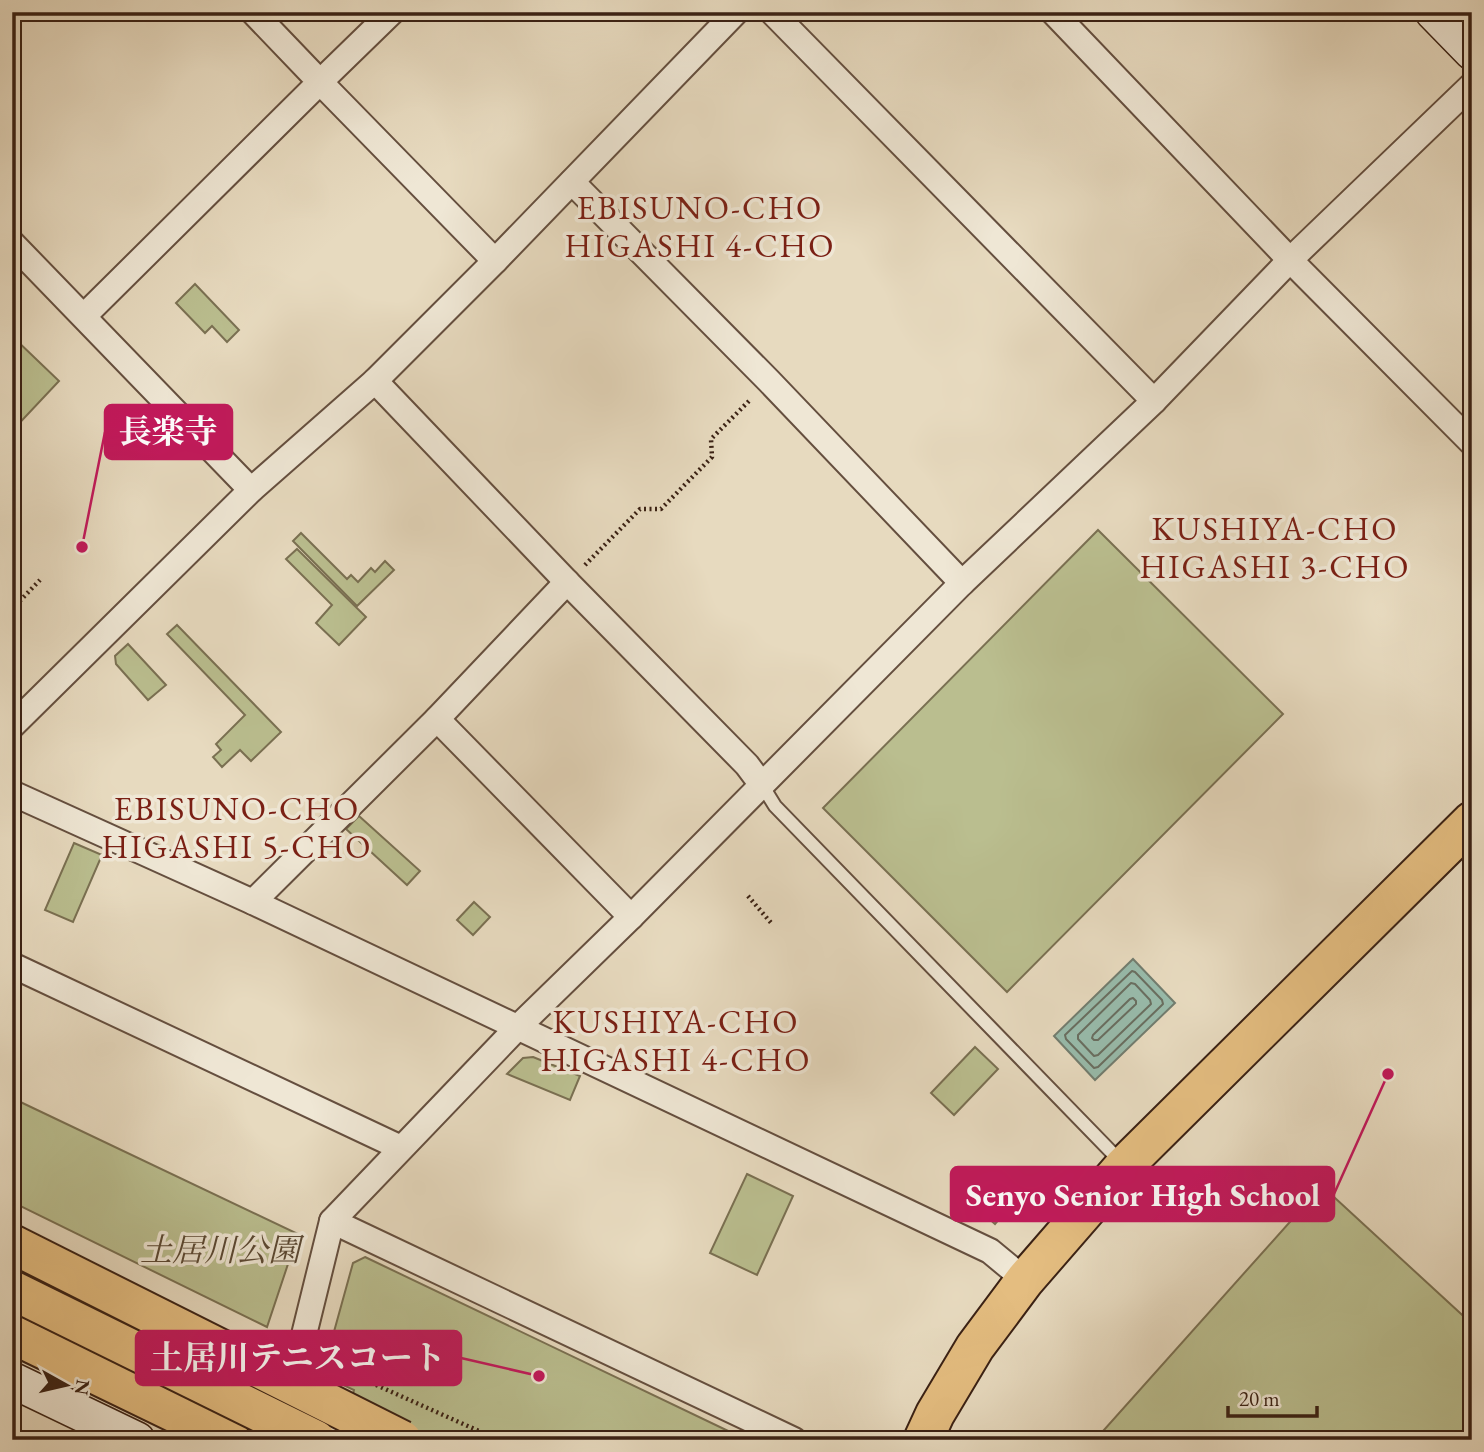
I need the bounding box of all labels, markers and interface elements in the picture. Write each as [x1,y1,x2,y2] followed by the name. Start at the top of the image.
[565,186,835,267] district label: EBISUNO-CHO HIGASHI 4-CHO
[105,405,232,459] callout: 長楽寺
[119,410,218,453] text: 長楽寺
[1140,507,1410,588] district label: KUSHIYA-CHO HIGASHI 3-CHO
[102,787,372,868] district label: EBISUNO-CHO HIGASHI 5-CHO
[541,1000,811,1081] district label: KUSHIYA-CHO HIGASHI 4-CHO
[951,1167,1334,1221] callout: Senyo Senior High School
[966,1173,1320,1216] text: Senyo Senior High School
[140,1229,305,1271] park label: 土居川公園
[136,1331,461,1385] callout: 土居川テニスコート
[150,1336,446,1379] text: 土居川テニスコート
[32,1350,102,1420] north arrow
[1228,1375,1318,1419] scale bar
[69,1378,96,1397] text: N
[1239,1385,1280,1412] text: 20 m

